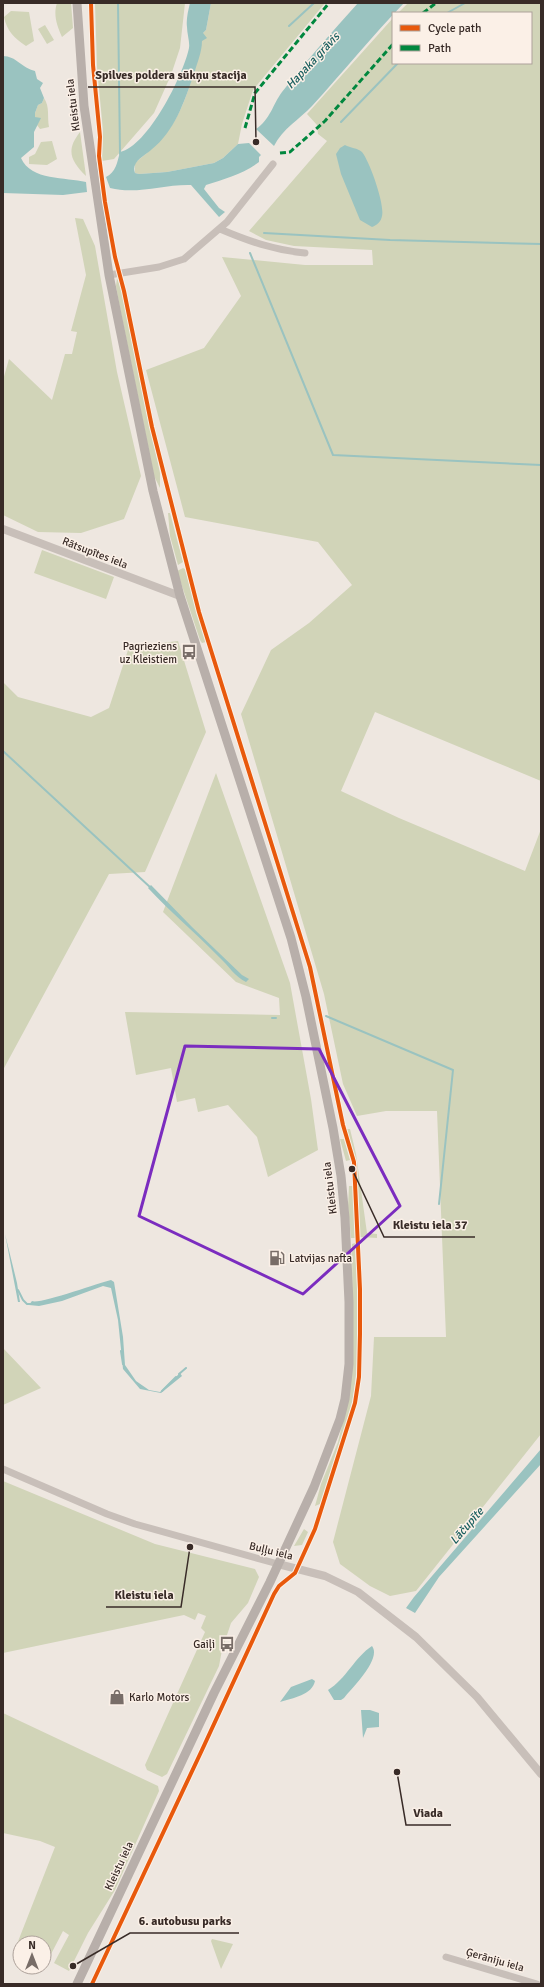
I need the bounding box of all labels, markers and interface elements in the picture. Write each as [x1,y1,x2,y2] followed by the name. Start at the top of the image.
[392,12,532,64] legend
[428,21,481,36] text: Cycle path
[283,28,344,92] water label: Hapaka grāvis
[428,41,451,56] text: Path
[88,63,255,87] callout: Spilves poldera sūkņu stacija
[95,68,247,83] text: Spilves poldera sūkņu stacija
[63,78,83,132] street label: Kleistu iela
[60,535,130,572] street label: Rātsupītes iela
[119,640,177,666] place label: Pagrieziens uz Kleistiem
[180,643,198,661] bus stop icon: Pagrieziens uz Kleistiem
[320,1161,340,1215] street label: Kleistu iela
[384,1213,475,1237] callout: Kleistu iela 37
[393,1218,468,1233] text: Kleistu iela 37
[268,1249,286,1267] fuel station icon: Latvijas nafta
[289,1252,353,1265] place label: Latvijas nafta
[447,1504,488,1548] water label: Lāčupīte
[248,1539,295,1563] street label: Buļļu iela
[106,1583,181,1607] callout: Kleistu iela
[114,1588,174,1603] text: Kleistu iela
[218,1635,236,1653] bus stop icon: Gaiļi
[193,1638,215,1651] place label: Gaiļi
[108,1688,126,1706] shop icon: Karlo Motors
[129,1691,189,1704] place label: Karlo Motors
[406,1801,451,1825] callout: Viada
[413,1806,443,1821] text: Viada
[102,1839,136,1893] street label: Kleistu iela
[130,1909,239,1933] callout: 6. autobusu parks
[139,1914,232,1929] text: 6. autobusu parks
[12,1935,52,1975] north arrow
[28,1939,36,1952] text: N
[464,1945,526,1975] street label: Ģerāniju iela

